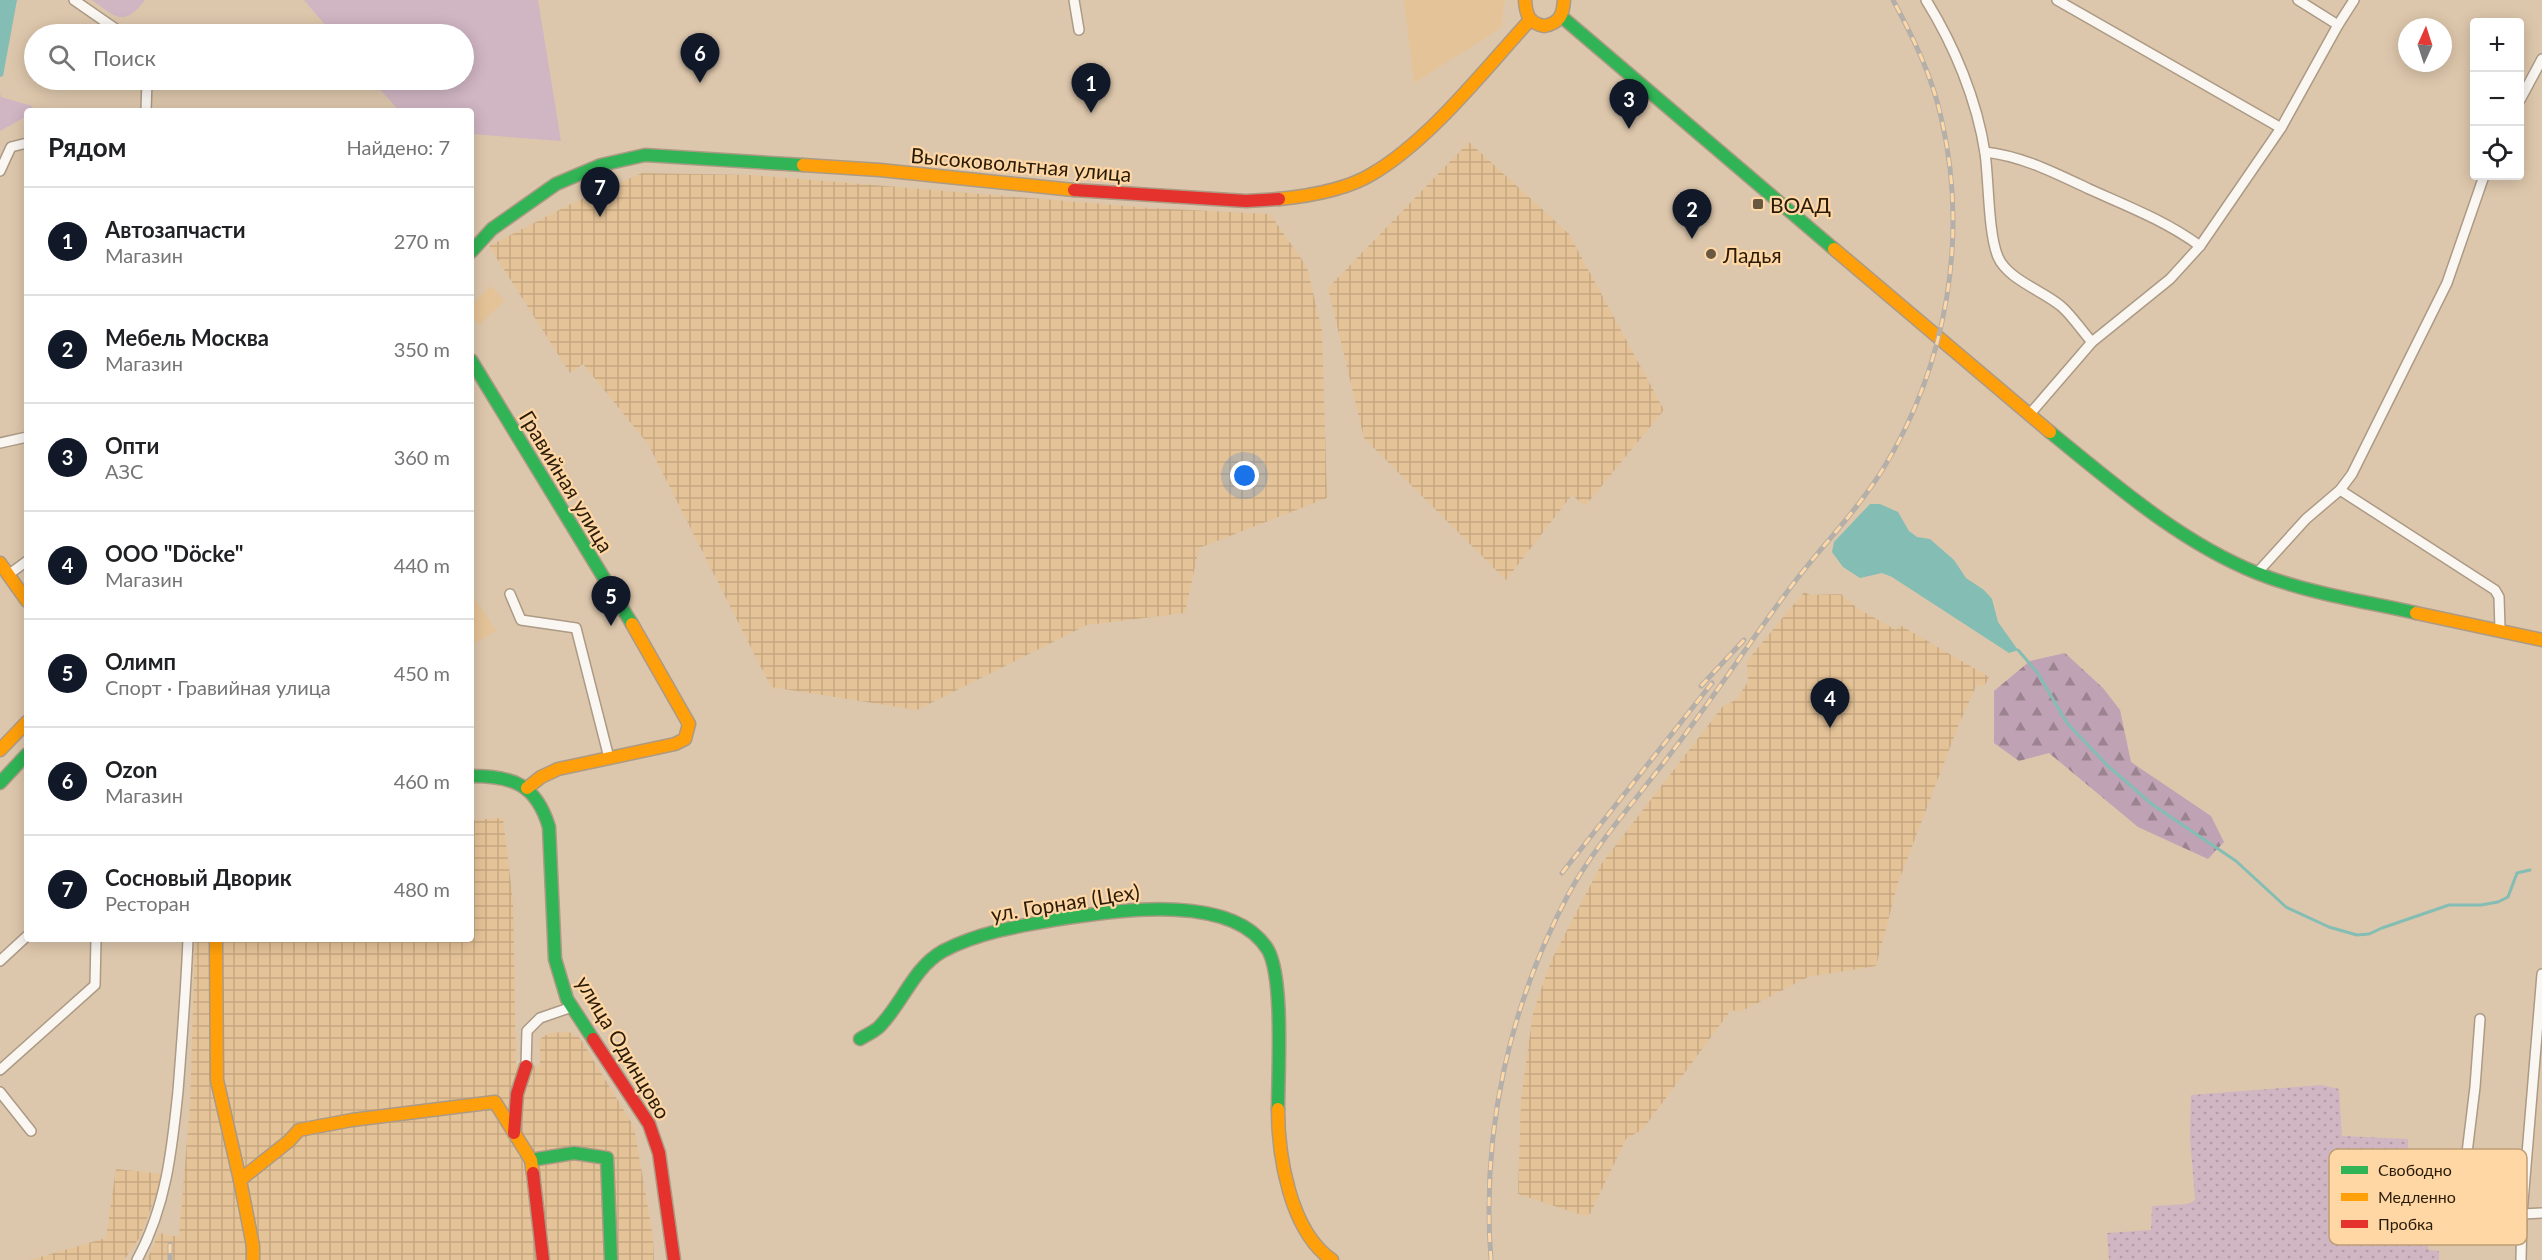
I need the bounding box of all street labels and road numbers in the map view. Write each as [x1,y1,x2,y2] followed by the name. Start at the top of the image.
[910,142,1132,186] street label: Высоковольтная улица
[515,406,619,556] street label: Гравийная улица
[989,878,1141,926] street label: ул. Горная (Цех)
[571,971,677,1123] street label: улица Одинцово

